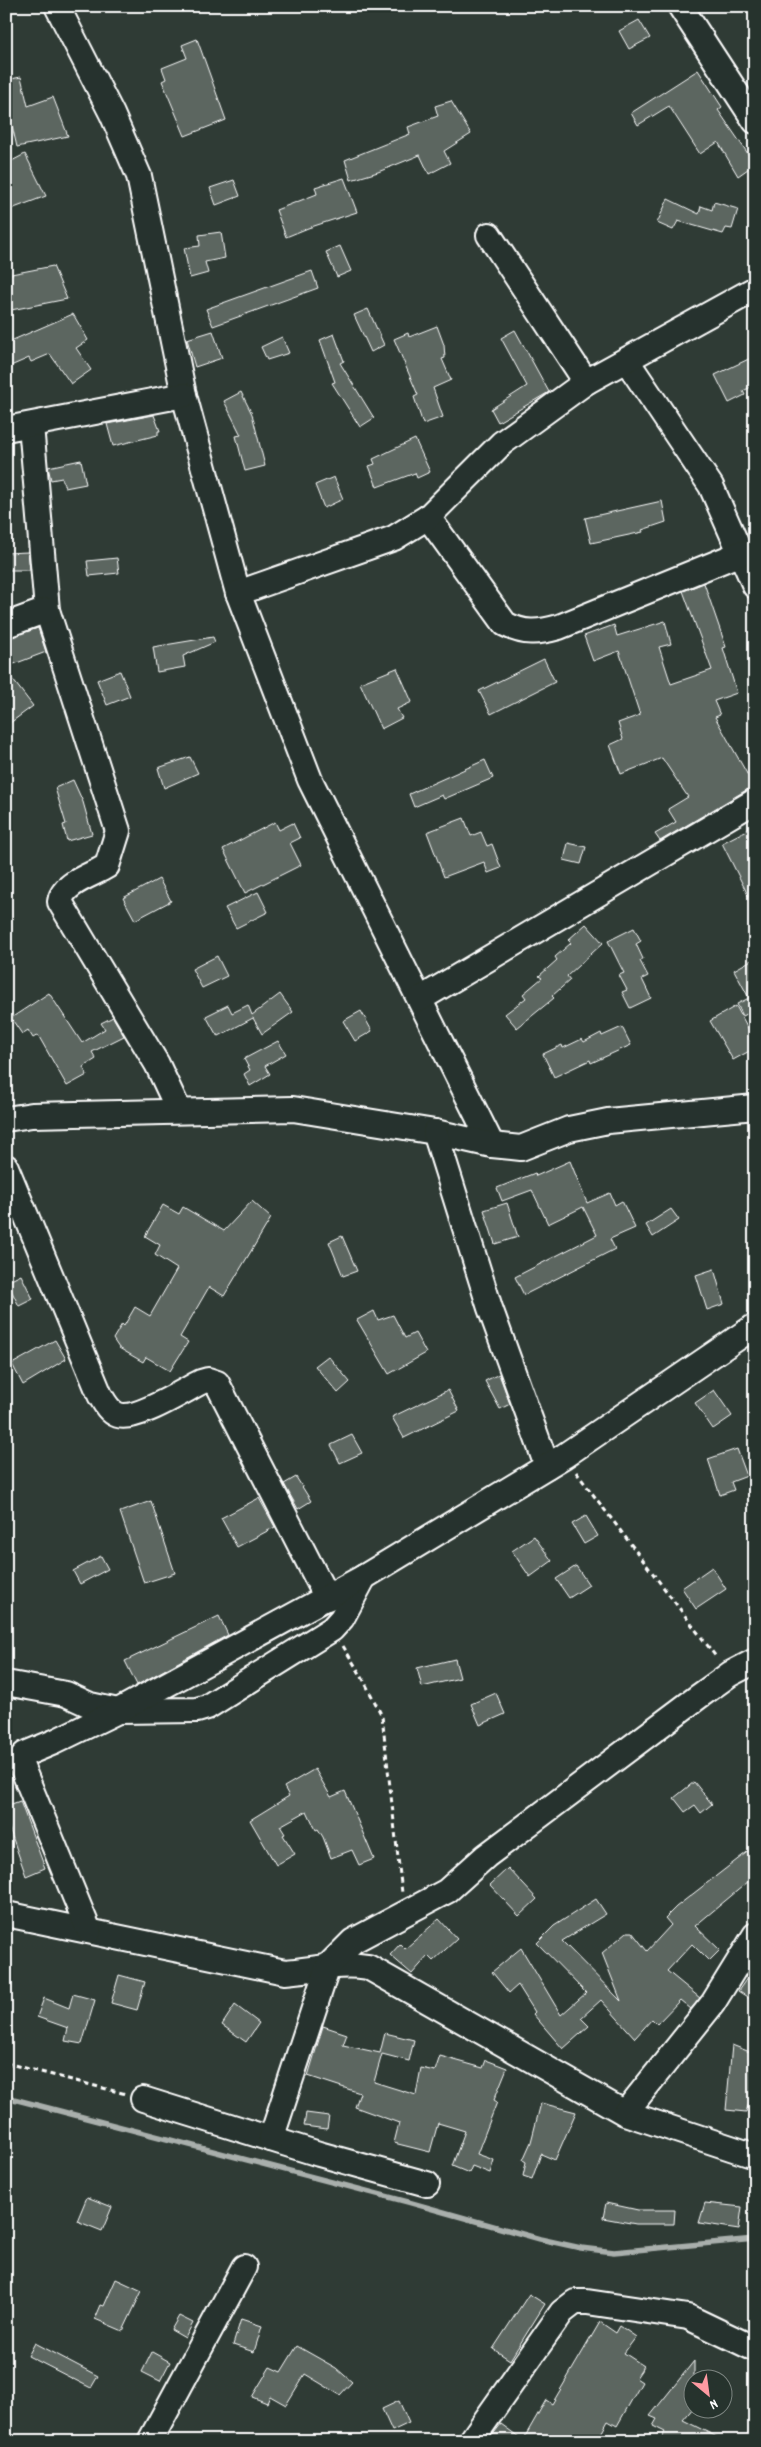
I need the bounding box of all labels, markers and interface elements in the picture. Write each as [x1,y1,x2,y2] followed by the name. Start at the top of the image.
[684,2370,734,2420] north arrow
[705,2393,721,2414] text: N

